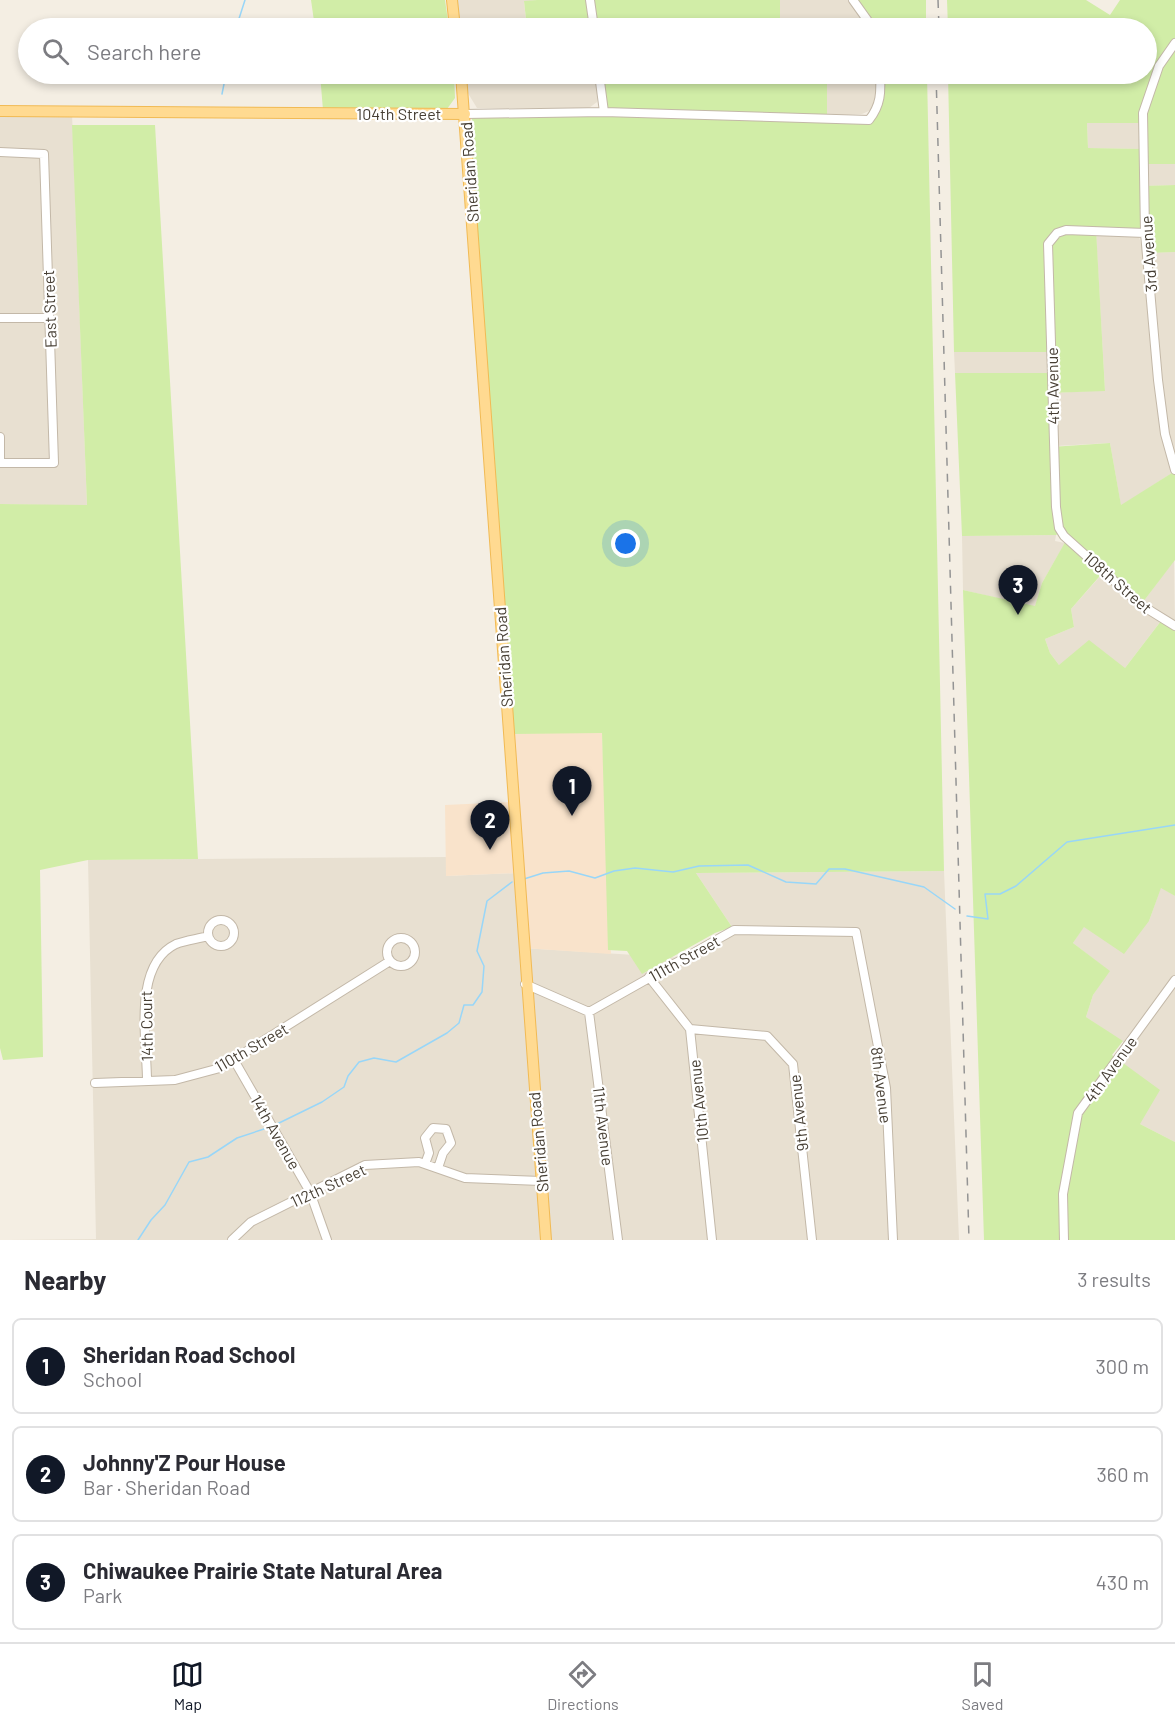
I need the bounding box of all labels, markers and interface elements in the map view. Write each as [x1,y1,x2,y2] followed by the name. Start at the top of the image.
[18,18,1157,84] search box
[39,35,72,68] icon: search
[87,38,201,64] text: Search here
[357,104,441,123] street label: 104th Street
[456,121,482,223] street label: Sheridan Road
[1136,215,1160,293] street label: 3rd Avenue
[38,270,60,348] street label: East Street
[1042,347,1062,425] street label: 4th Avenue
[611,529,640,558] your location
[1080,547,1156,617] street label: 108th Street
[998,566,1038,615] pin: 3
[490,606,516,708] street label: Sheridan Road
[552,766,592,816] pin: 1
[470,800,510,850] pin: 2
[645,931,723,985] street label: 111th Street
[136,990,156,1062] street label: 14th Court
[211,1018,291,1076] street label: 110th Street
[1080,1032,1140,1106] street label: 4th Avenue
[868,1046,896,1124] street label: 8th Avenue
[684,1059,712,1143] street label: 10th Avenue
[785,1074,811,1152] street label: 9th Avenue
[590,1085,618,1167] street label: 11th Avenue
[247,1091,305,1173] street label: 14th Avenue
[524,1091,552,1193] street label: Sheridan Road
[287,1159,369,1211] street label: 112th Street
[24,1264,106,1295] text: Nearby
[1077,1267,1151,1291] text: 3 results
[83,1341,295,1367] text: Sheridan Road School
[42,1354,49,1378] text: 1
[1096,1354,1149,1378] text: 300 m
[83,1367,142,1391] text: School
[83,1449,286,1475] text: Johnny'Z Pour House
[40,1462,51,1486] text: 2
[1097,1462,1149,1486] text: 360 m
[83,1475,251,1499] text: Bar · Sheridan Road
[83,1557,442,1583] text: Chiwaukee Prairie State Natural Area
[40,1570,51,1594] text: 3
[1096,1570,1149,1594] text: 430 m
[83,1583,122,1607] text: Park
[171,1658,204,1713] tab: Map
[547,1658,619,1713] tab: Directions
[962,1658,1004,1713] tab: Saved

